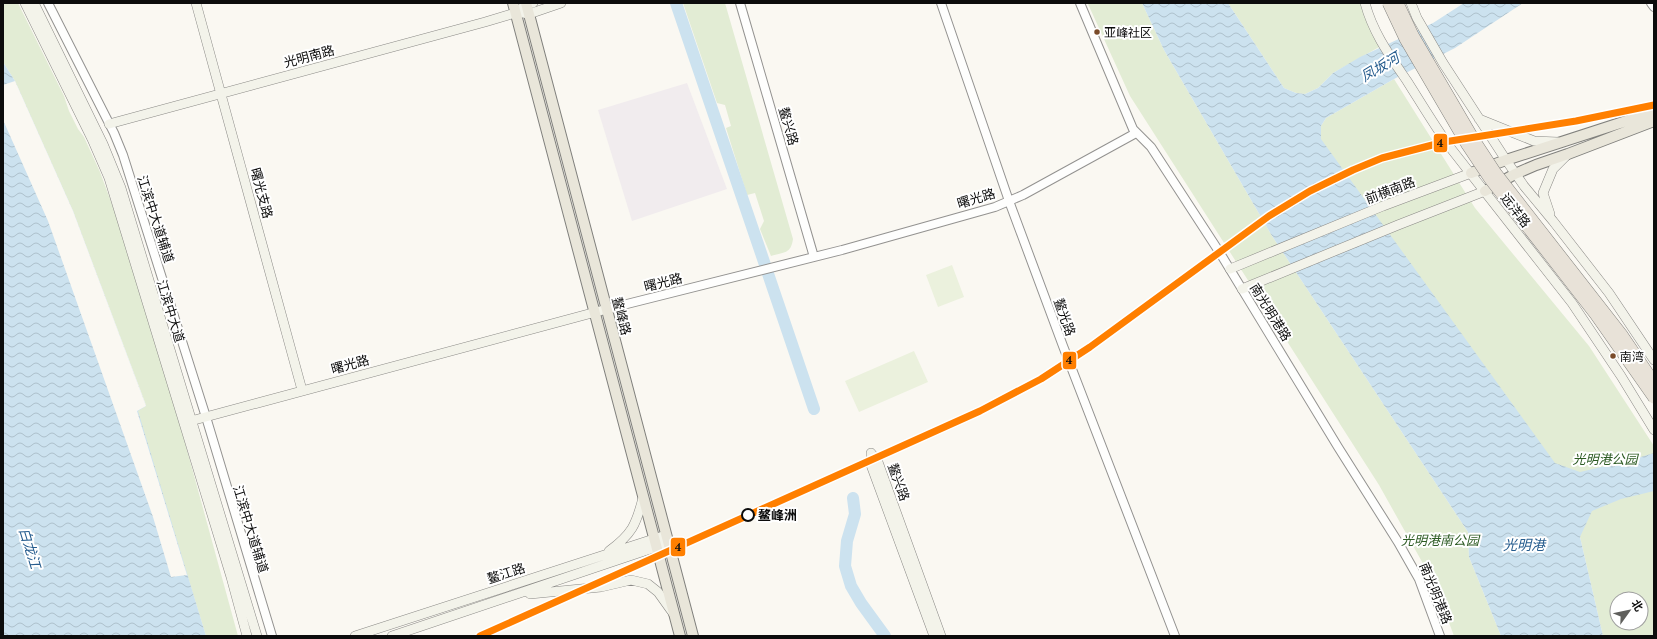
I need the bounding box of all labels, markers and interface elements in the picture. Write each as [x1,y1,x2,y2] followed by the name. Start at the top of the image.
[1104,25,1152,40] place label: 亚峰社区
[1092,27,1102,37] marker: 亚峰社区
[282,41,336,71] street label: 光明南路
[1357,46,1405,86] water label: 凤坂河
[775,105,803,147] street label: 鳌兴路
[1433,133,1448,153] line badge: 4
[1437,136,1444,150] text: 4
[247,166,277,220] street label: 曙光支路
[1362,172,1418,208] street label: 前横南路
[133,173,179,265] street label: 江滨中大道辅道
[955,184,997,212] street label: 曙光路
[1497,189,1535,231] street label: 远洋路
[642,269,684,295] street label: 曙光路
[153,277,189,345] street label: 江滨中大道
[1246,280,1296,344] street label: 南光明港路
[608,295,636,337] street label: 鳌峰路
[1050,296,1080,338] street label: 鳌光路
[1620,349,1644,364] place label: 南湾
[329,350,371,378] street label: 曙光路
[1062,351,1077,370] line badge: 4
[1608,351,1618,361] marker: 南湾
[1066,353,1073,367] text: 4
[1572,450,1639,468] park label: 光明港公园
[884,461,914,503] street label: 鳌兴路
[229,483,273,575] street label: 江滨中大道辅道
[758,506,797,524] place label: 鳌峰洲
[741,508,755,522] marker: 鳌峰洲
[15,525,46,573] water label: 白龙江
[1401,531,1481,549] park label: 光明港南公园
[1503,535,1547,554] water label: 光明港
[670,537,686,557] line badge: 4
[675,540,682,554] text: 4
[485,558,527,588] street label: 鳌江路
[1415,559,1457,627] street label: 南光明港路
[1609,591,1649,631] north arrow
[1629,597,1646,614] text: 北

